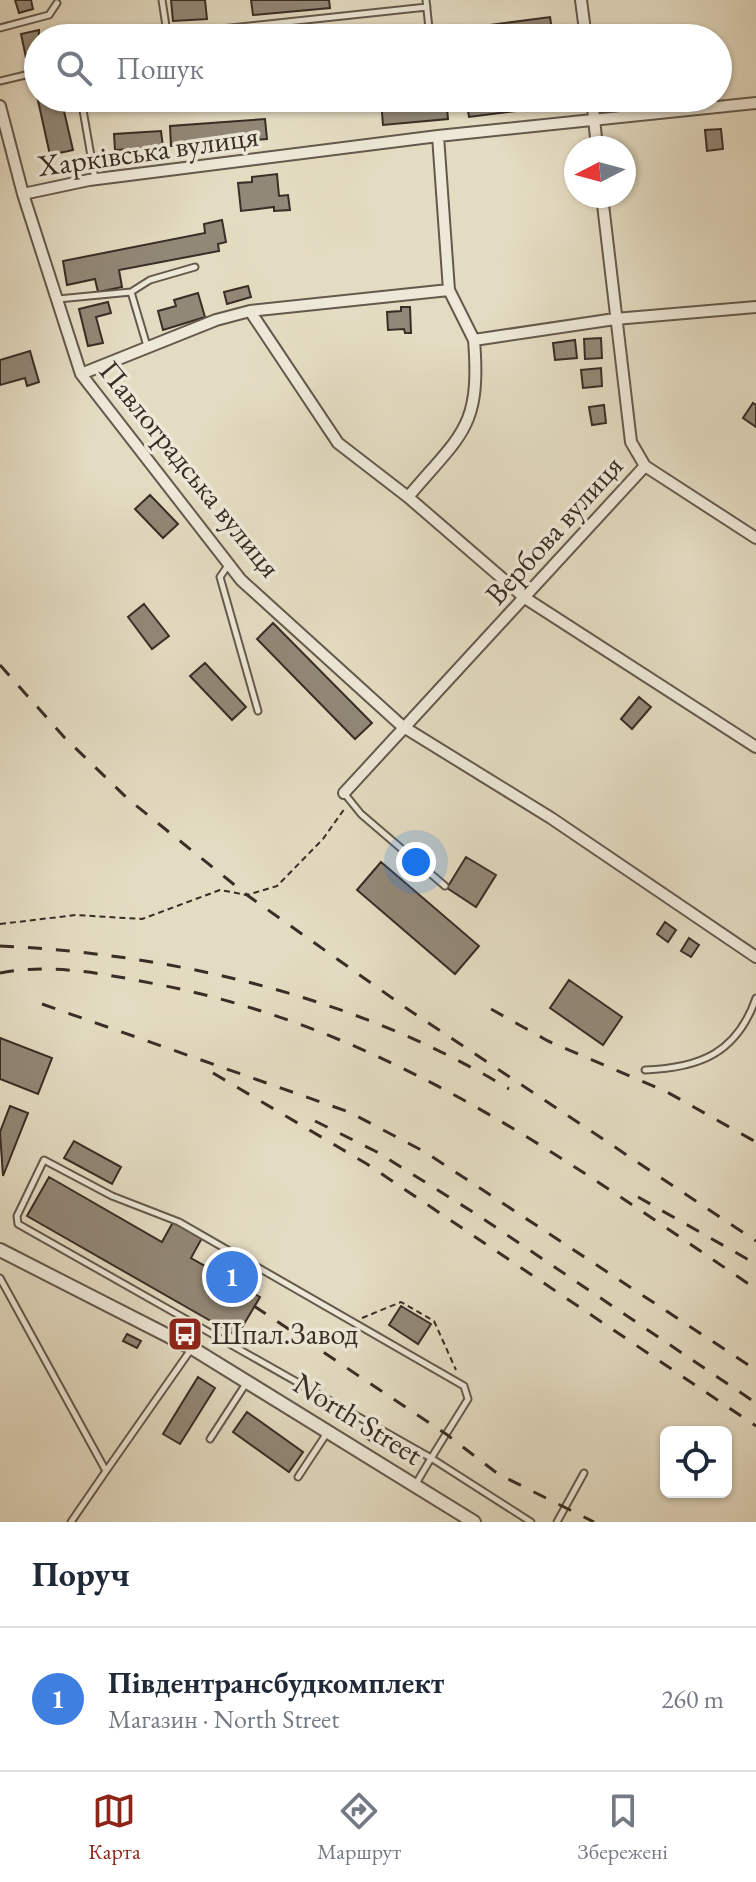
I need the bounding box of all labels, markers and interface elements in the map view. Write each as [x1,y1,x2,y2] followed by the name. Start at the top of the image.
[24,24,732,112] search box
[52,46,96,90] icon: search
[116,49,204,88] text: Пошук
[34,116,261,185] street label: Харківська вулиця
[564,136,636,208] north arrow
[91,352,290,585] street label: Павлоградська вулиця
[476,447,631,613] street label: Вербова вулиця
[396,842,436,882] your location
[206,1247,258,1307] pin: 1
[211,1314,358,1353] place label: Шпал.Завод
[166,1315,204,1353] bus stop icon: Шпал.Завод
[286,1364,431,1474] street label: North Street
[660,1426,732,1498] map controls
[660,1426,732,1498] button: locate
[32,1552,130,1596] text: Поруч
[108,1663,444,1702] text: Південтрансбудкомплект
[51,1682,65,1716] text: 1
[661,1682,724,1716] text: 260 m
[108,1702,339,1736] text: Магазин · North Street
[88,1789,141,1866] tab: Карта
[317,1789,401,1866] tab: Маршрут
[578,1789,668,1866] tab: Збережені

